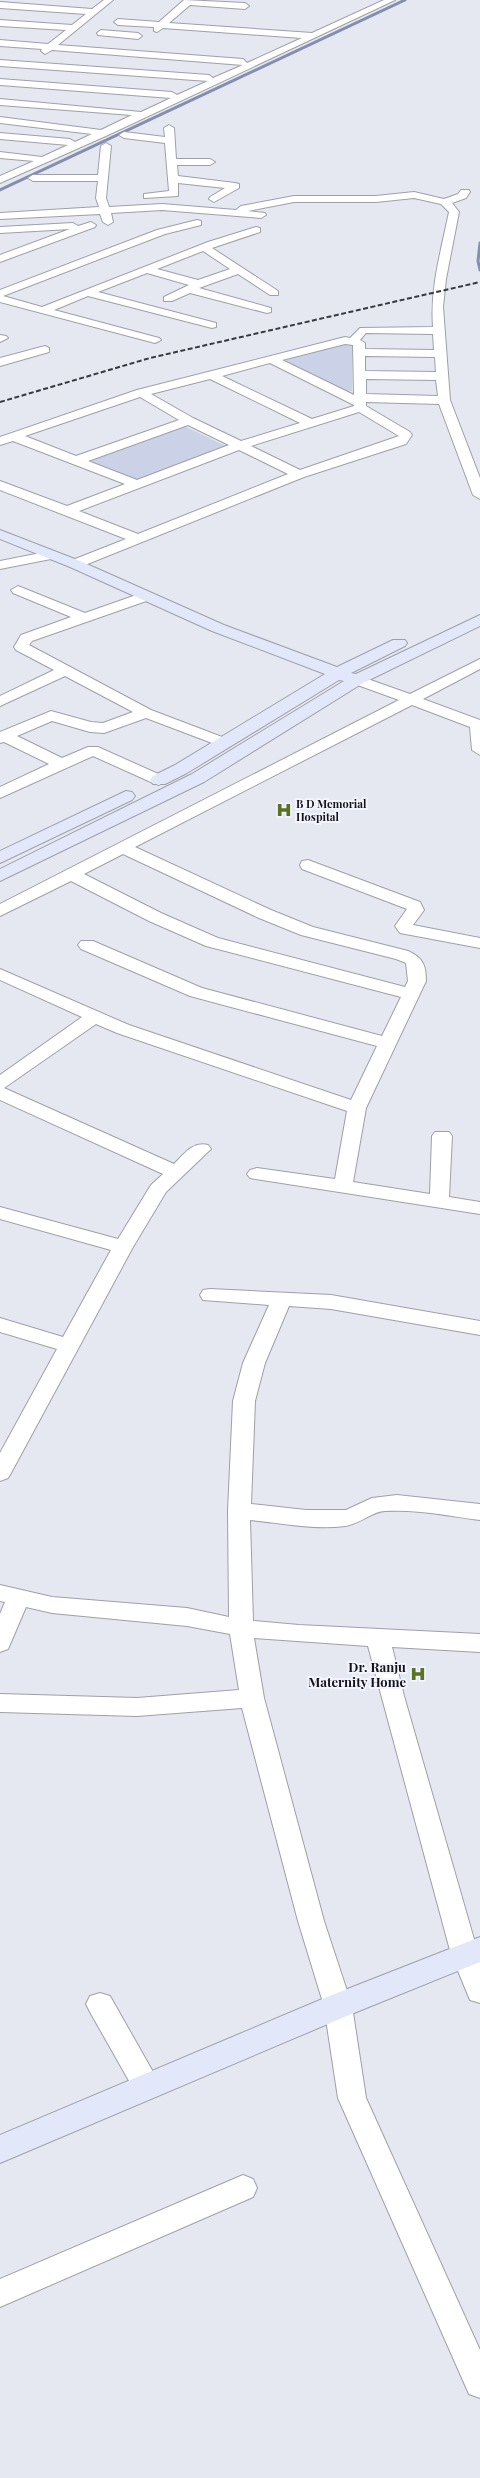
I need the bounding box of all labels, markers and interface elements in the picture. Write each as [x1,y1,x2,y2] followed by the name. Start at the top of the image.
[296,796,367,824] place label: B D Memorial Hospital
[275,801,293,819] hospital icon: B D Memorial Hospital
[308,1658,406,1690] place label: Dr. Ranju Maternity Home
[409,1665,427,1683] hospital icon: Dr. Ranju Maternity Home

